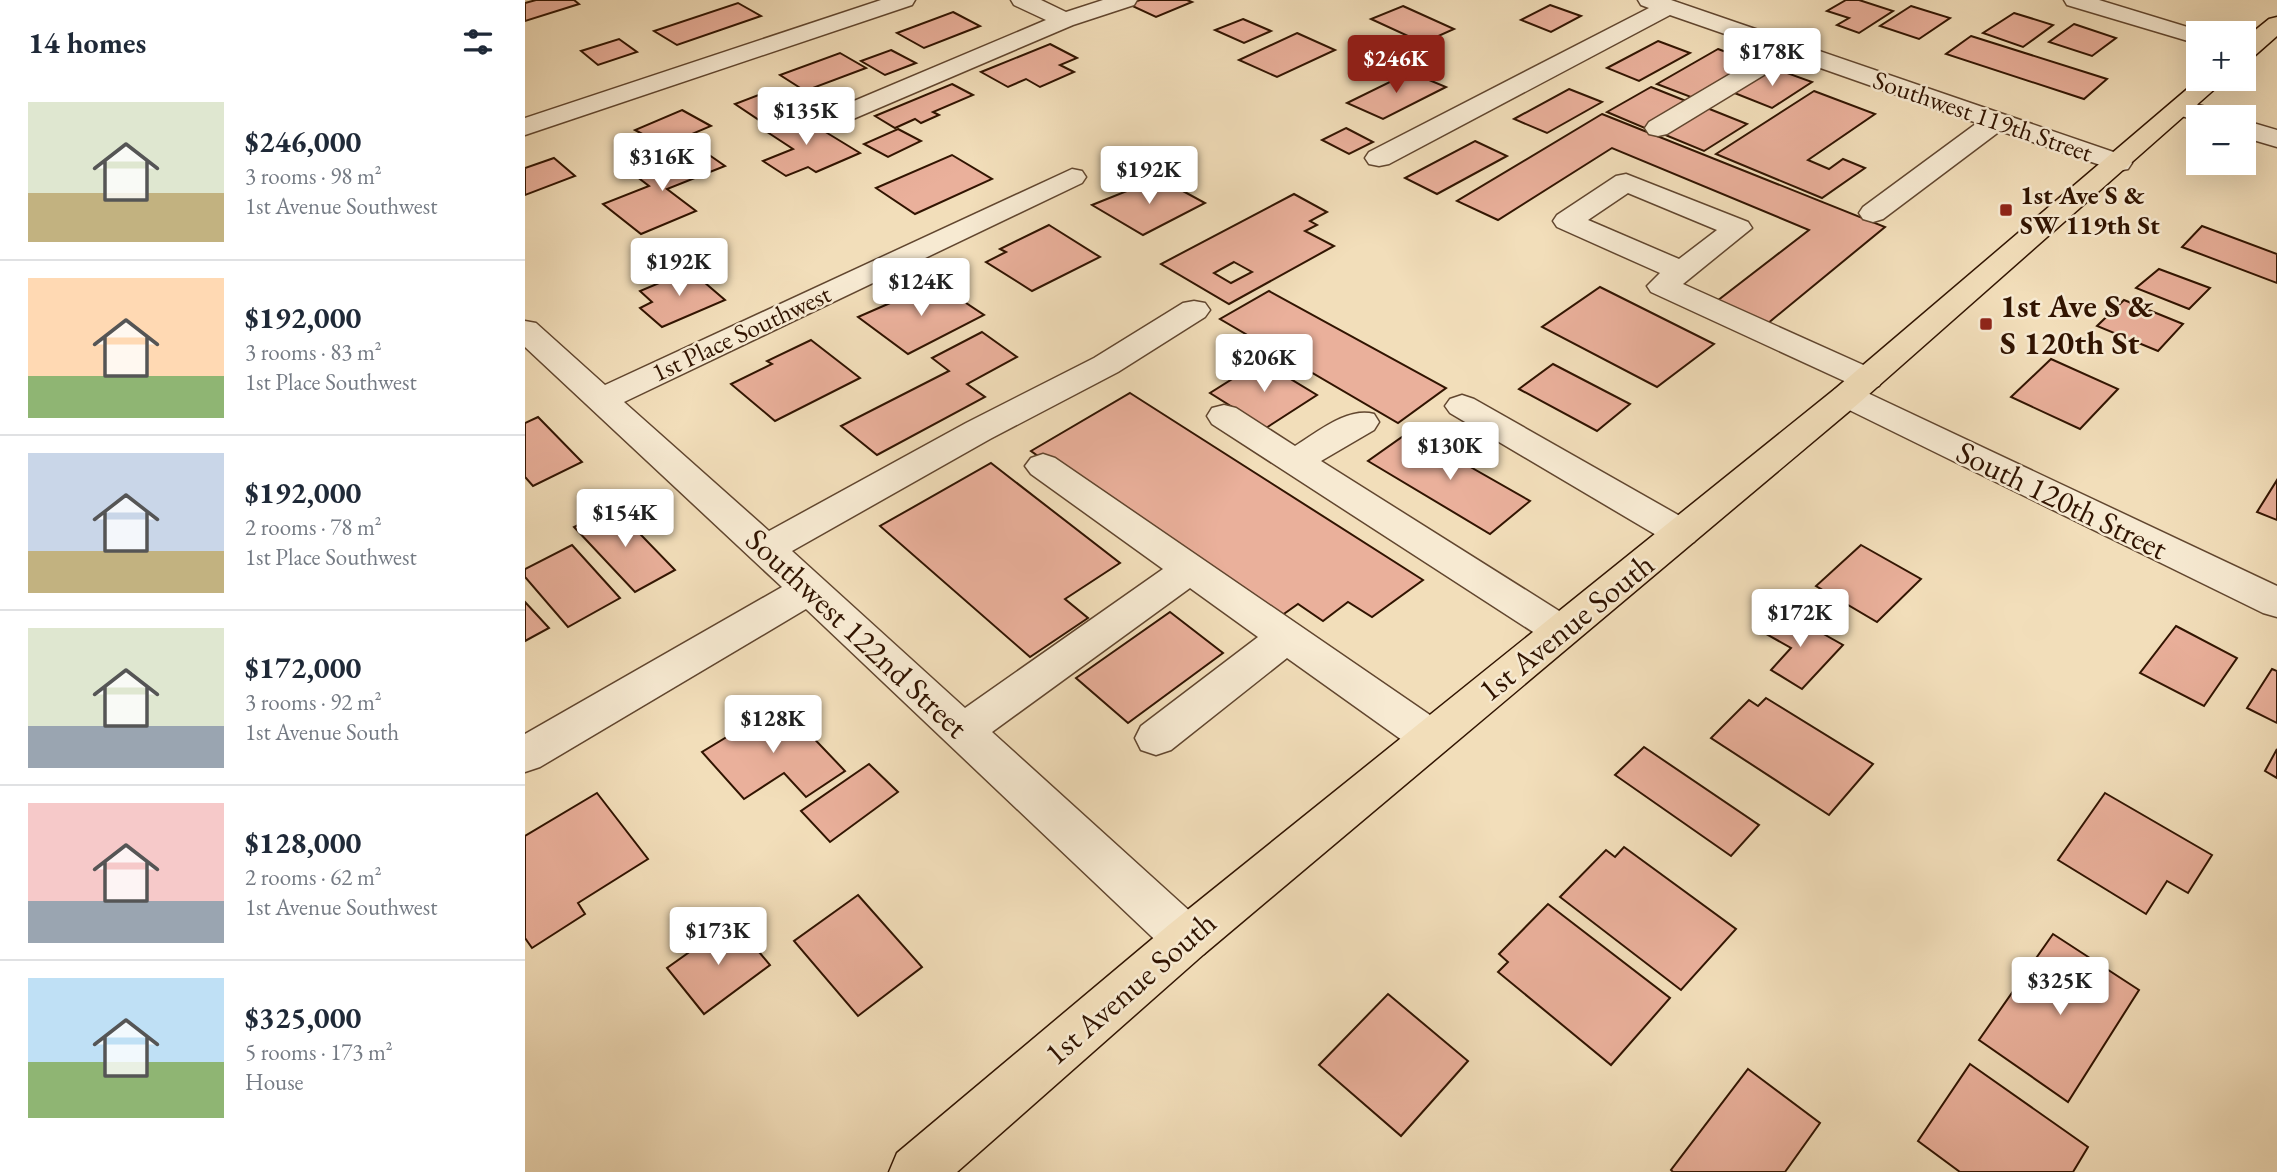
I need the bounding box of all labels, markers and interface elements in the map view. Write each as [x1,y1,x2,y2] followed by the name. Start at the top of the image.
[2186,21,2256,175] map controls
[2186,21,2256,91] button: +
[28,23,146,62] text: 14 homes
[459,23,497,61] icon: filters
[1723,28,1821,88] pin: $178K
[1347,36,1445,95] pin: $246K
[1740,36,1804,66] text: $178K
[1364,43,1428,73] text: $246K
[1869,62,2097,170] street label: Southwest 119th Street
[757,88,855,147] pin: $135K
[774,95,838,125] text: $135K
[2186,105,2256,175] button: −
[245,122,361,161] text: $246,000
[84,130,168,214] icon: home
[613,134,711,193] pin: $316K
[630,141,694,171] text: $316K
[1100,146,1198,206] pin: $192K
[1117,154,1181,184] text: $192K
[245,161,382,191] text: 3 rooms · 98 m²
[2020,178,2160,242] place label: 1st Ave S & SW 119th St
[245,191,437,221] text: 1st Avenue Southwest
[1998,202,2014,218] marker: 1st Ave S & SW 119th St
[630,238,728,298] pin: $192K
[647,246,711,276] text: $192K
[872,258,970,318] pin: $124K
[889,266,953,296] text: $124K
[646,277,836,389] street label: 1st Place Southwest
[2000,285,2154,364] place label: 1st Ave S & S 120th St
[245,298,361,337] text: $192,000
[84,306,168,390] icon: home
[1978,316,1994,332] marker: 1st Ave S & S 120th St
[1215,334,1313,394] pin: $206K
[245,337,382,367] text: 3 rooms · 83 m²
[1232,342,1296,372] text: $206K
[245,367,417,397] text: 1st Place Southwest
[1401,422,1499,482] pin: $130K
[1418,430,1482,460] text: $130K
[1950,431,2174,569] street label: South 120th Street
[245,473,361,512] text: $192,000
[84,481,168,565] icon: home
[576,490,674,549] pin: $154K
[593,497,657,527] text: $154K
[245,512,382,542] text: 2 rooms · 78 m²
[737,519,977,747] street label: Southwest 122nd Street
[245,542,417,572] text: 1st Place Southwest
[1469,543,1663,711] street label: 1st Avenue South
[1751,590,1849,649] pin: $172K
[1768,597,1832,627] text: $172K
[245,648,361,687] text: $172,000
[84,656,168,740] icon: home
[245,687,382,717] text: 3 rooms · 92 m²
[724,696,822,755] pin: $128K
[741,703,805,733] text: $128K
[245,717,399,747] text: 1st Avenue South
[245,823,361,862] text: $128,000
[84,831,168,915] icon: home
[245,862,382,892] text: 2 rooms · 62 m²
[245,892,437,922] text: 1st Avenue Southwest
[1035,902,1225,1074] street label: 1st Avenue South
[669,908,767,967] pin: $173K
[686,915,750,945] text: $173K
[2011,958,2109,1017] pin: $325K
[2028,965,2092,995] text: $325K
[245,998,361,1037] text: $325,000
[84,1006,168,1090] icon: home
[245,1037,393,1067] text: 5 rooms · 173 m²
[245,1067,304,1097] text: House

